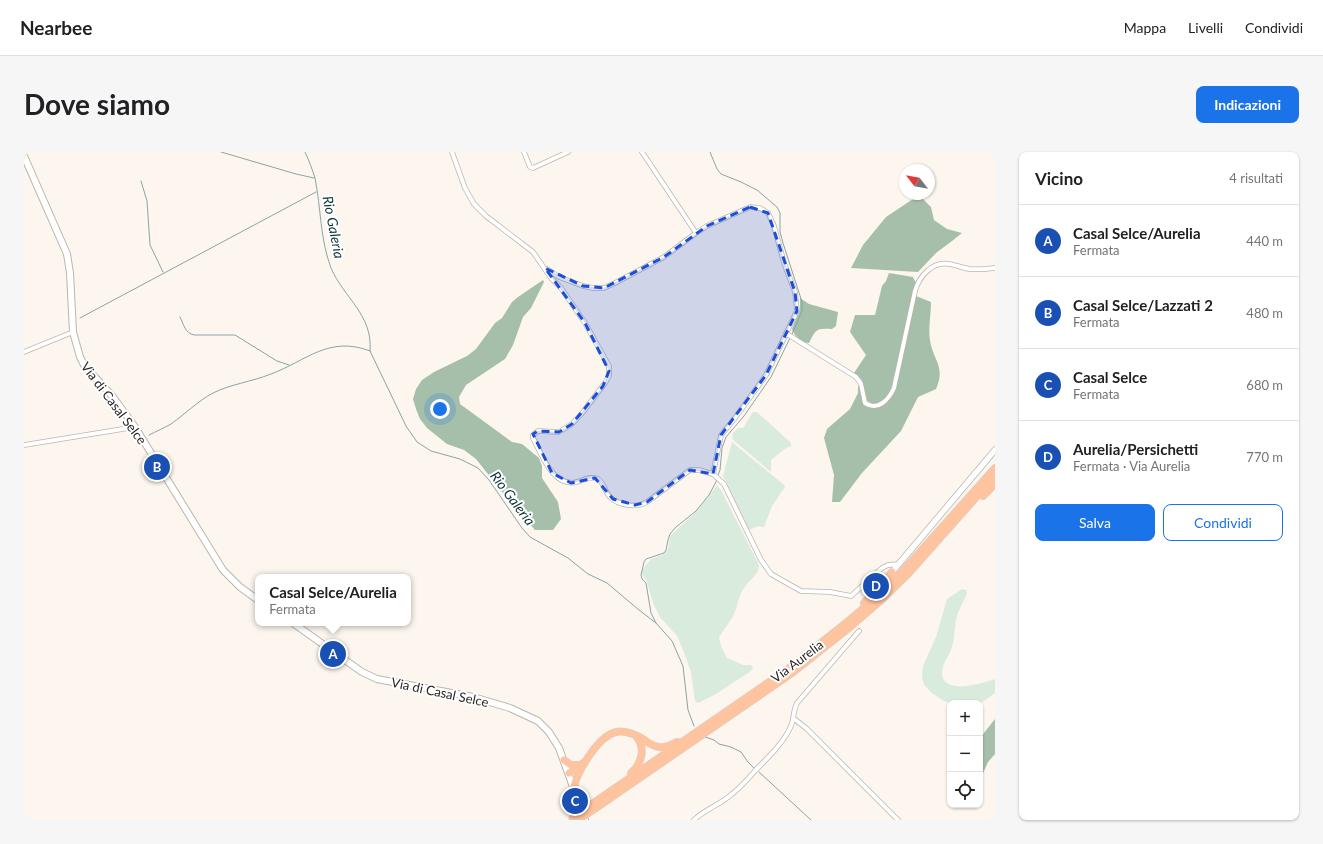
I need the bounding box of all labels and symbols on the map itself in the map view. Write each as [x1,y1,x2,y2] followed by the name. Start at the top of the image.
[899,164,935,200] north arrow
[320,194,348,260] water label: Rio Galeria
[78,359,150,447] street label: Via di Casal Selce
[430,399,450,419] your location
[144,452,170,482] pin: B
[487,468,539,528] water label: Rio Galeria
[863,571,889,601] pin: D
[768,636,826,686] street label: Via Aurelia
[320,639,346,669] pin: A
[390,674,490,710] street label: Via di Casal Selce
[562,786,588,816] pin: C

